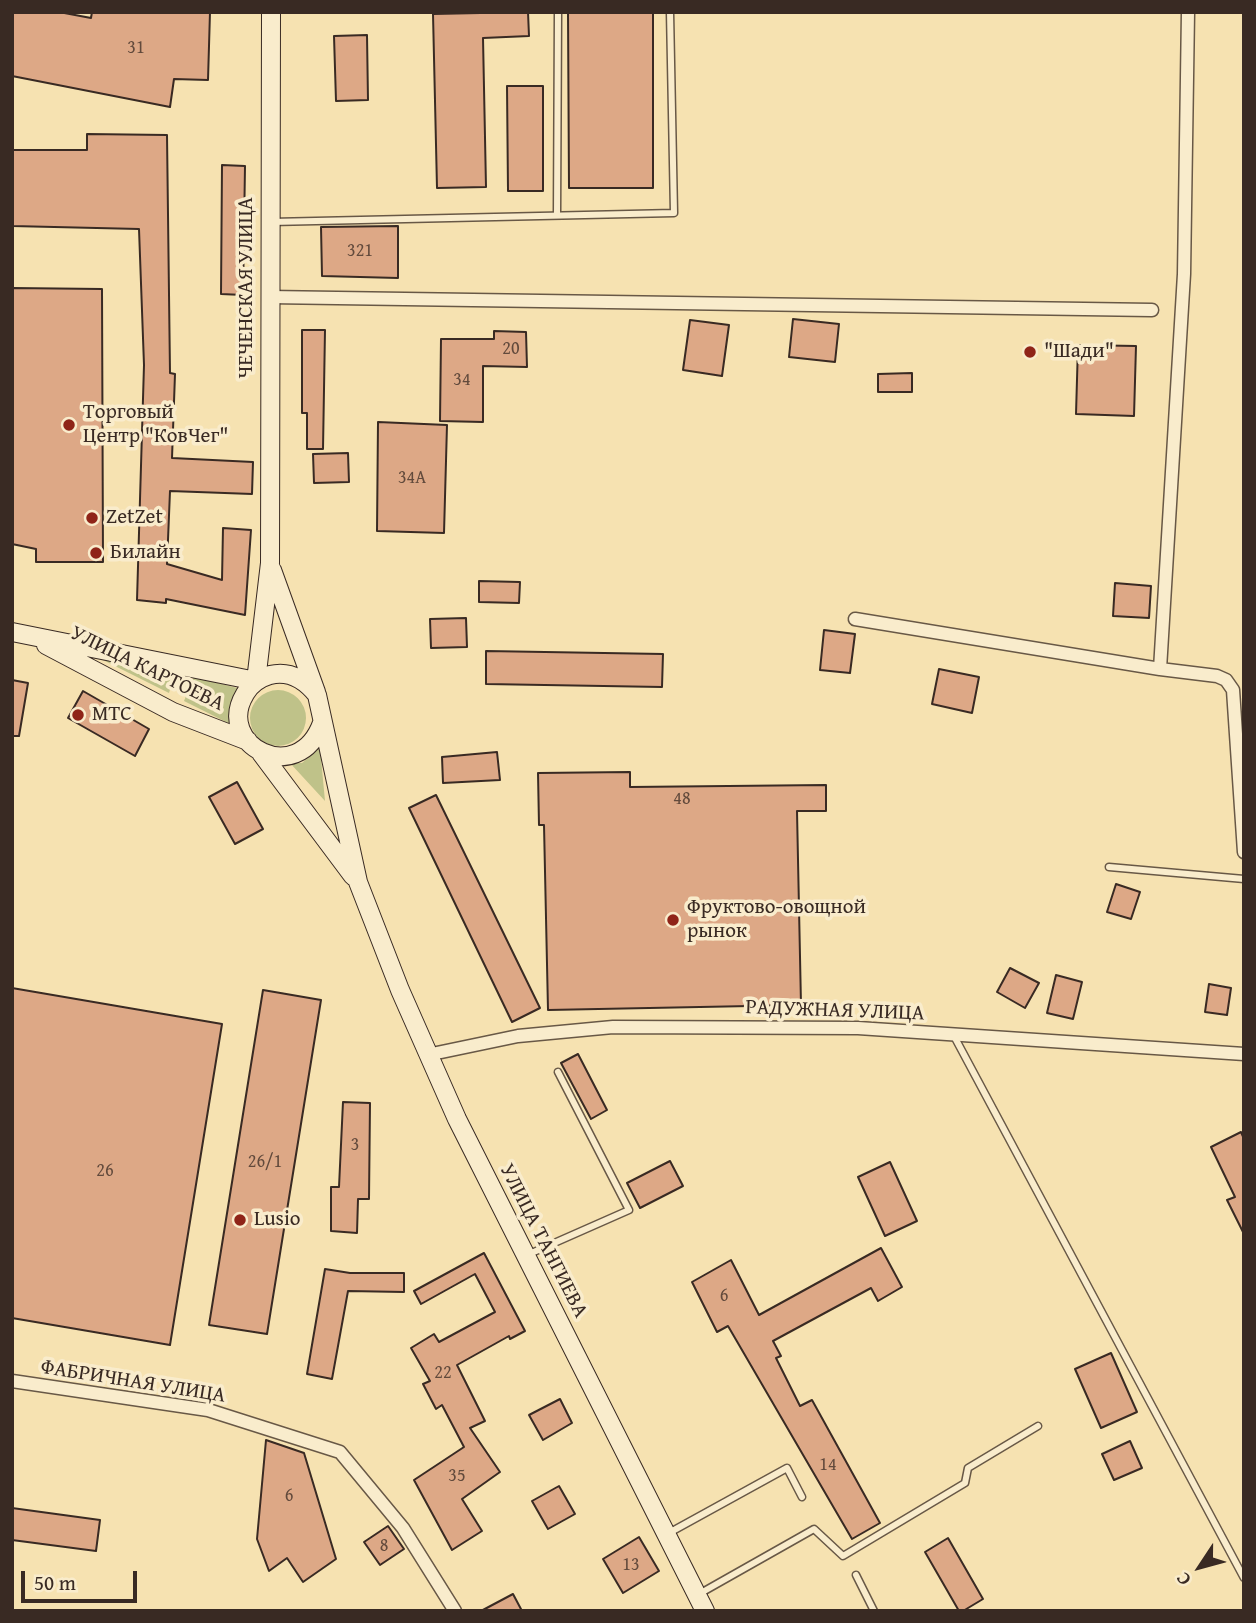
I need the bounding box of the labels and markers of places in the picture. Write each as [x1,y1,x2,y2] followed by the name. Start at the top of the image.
[1044,339,1114,365] place label: "Шади"
[1022,344,1038,360] marker: "Шади"
[83,400,229,450] place label: Торговый Центр "КовЧег"
[61,417,77,433] marker: Торговый Центр "КовЧег"
[106,505,163,531] place label: ZetZet
[84,510,100,526] marker: ZetZet
[110,540,181,566] place label: Билайн
[88,545,104,561] marker: Билайн
[92,702,132,728] place label: МТС
[70,707,86,723] marker: МТС
[687,895,866,945] place label: Фруктово-овощной рынок
[665,912,681,928] marker: Фруктово-овощной рынок
[254,1207,301,1233] place label: Lusio
[232,1212,248,1228] marker: Lusio

